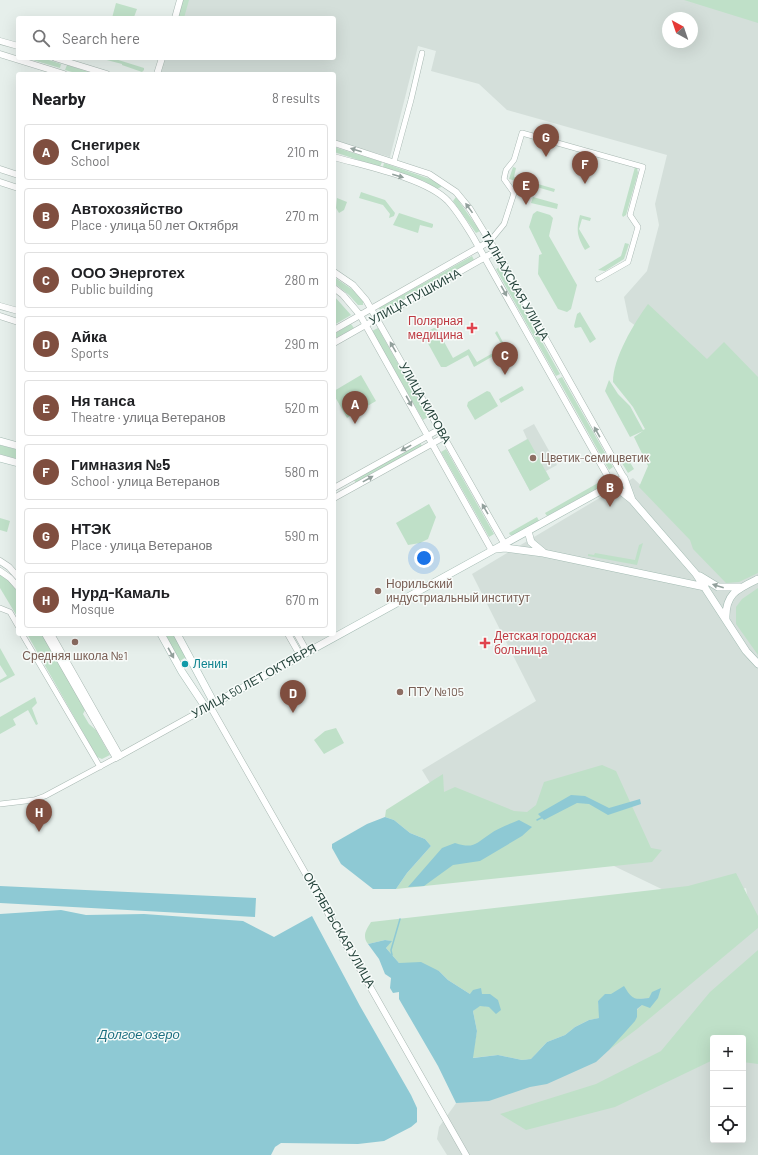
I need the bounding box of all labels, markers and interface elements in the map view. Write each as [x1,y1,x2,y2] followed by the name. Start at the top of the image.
[662,12,698,48] north arrow
[16,16,336,60] search box
[30,27,52,49] icon: search
[62,29,140,47] text: Search here
[32,88,86,108] text: Nearby
[272,90,320,106] text: 8 results
[533,124,559,157] pin: G
[71,135,140,153] text: Снегирек
[42,144,50,160] text: A
[287,144,319,160] text: 210 m
[350,147,362,153] one-way arrow
[572,151,598,184] pin: F
[71,153,109,169] text: School
[513,172,539,205] pin: E
[392,173,404,179] one-way arrow
[71,199,183,217] text: Автохозяйство
[465,203,473,214] one-way arrow
[42,208,50,224] text: B
[285,208,319,224] text: 270 m
[71,217,238,233] text: Place · улица 50 лет Октября
[478,229,553,343] street label: ТАЛНАХСКАЯ УЛИЦА
[71,263,185,281] text: ООО Энерготех
[366,265,463,328] street label: УЛИЦА ПУШКИНА
[42,272,50,288] text: C
[285,272,319,288] text: 280 m
[71,281,153,297] text: Public building
[500,285,507,297] one-way arrow
[408,313,463,342] place label: Полярная медицина
[466,322,478,334] marker: Полярная медицина
[71,327,107,345] text: Айка
[42,336,50,352] text: D
[285,336,319,352] text: 290 m
[390,341,397,353] one-way arrow
[492,342,518,375] pin: C
[71,345,109,361] text: Sports
[396,359,455,446] street label: УЛИЦА КИРОВА
[71,391,135,409] text: Ня танса
[342,391,368,424] pin: A
[405,396,412,407] one-way arrow
[42,400,50,416] text: E
[285,400,319,416] text: 520 m
[71,409,226,425] text: Theatre · улица Ветеранов
[594,426,601,437] one-way arrow
[400,445,412,452] one-way arrow
[541,450,650,465] place label: Цветик-семицветик
[528,453,538,463] marker: Цветик-семицветик
[71,455,170,473] text: Гимназия №5
[42,464,50,480] text: F
[285,464,319,480] text: 580 m
[71,473,220,489] text: School · улица Ветеранов
[597,474,623,507] pin: B
[362,476,374,483] one-way arrow
[482,503,489,515] one-way arrow
[71,519,111,537] text: НТЭК
[42,528,50,544] text: G
[285,528,319,544] text: 590 m
[71,537,213,553] text: Place · улица Ветеранов
[414,548,434,568] your location
[386,576,531,605] place label: Норильский индустриальный институт
[71,583,170,601] text: Нурд-Камаль
[711,583,723,589] one-way arrow
[373,586,383,596] marker: Норильский индустриальный институт
[42,592,50,608] text: H
[285,592,319,608] text: 670 m
[71,601,115,617] text: Mosque
[494,628,596,657] place label: Детская городская больница
[70,637,80,647] marker: Средняя школа №1
[479,637,491,649] marker: Детская городская больница
[189,640,319,721] street label: УЛИЦА 50 ЛЕТ ОКТЯБРЯ
[168,647,175,659] one-way arrow
[22,648,128,663] place label: Средняя школа №1
[193,656,228,670] place label: Ленин
[180,659,190,669] marker: Ленин
[280,680,306,713] pin: D
[408,684,464,698] place label: ПТУ №105
[395,687,405,697] marker: ПТУ №105
[26,799,52,832] pin: H
[300,869,379,990] street label: ОКТЯБРЬСКАЯ УЛИЦА
[96,1026,180,1042] water label: Долгое озеро
[710,1035,746,1143] map controls
[710,1035,746,1071] button: +
[710,1071,746,1107] button: −
[710,1107,746,1143] button: locate

